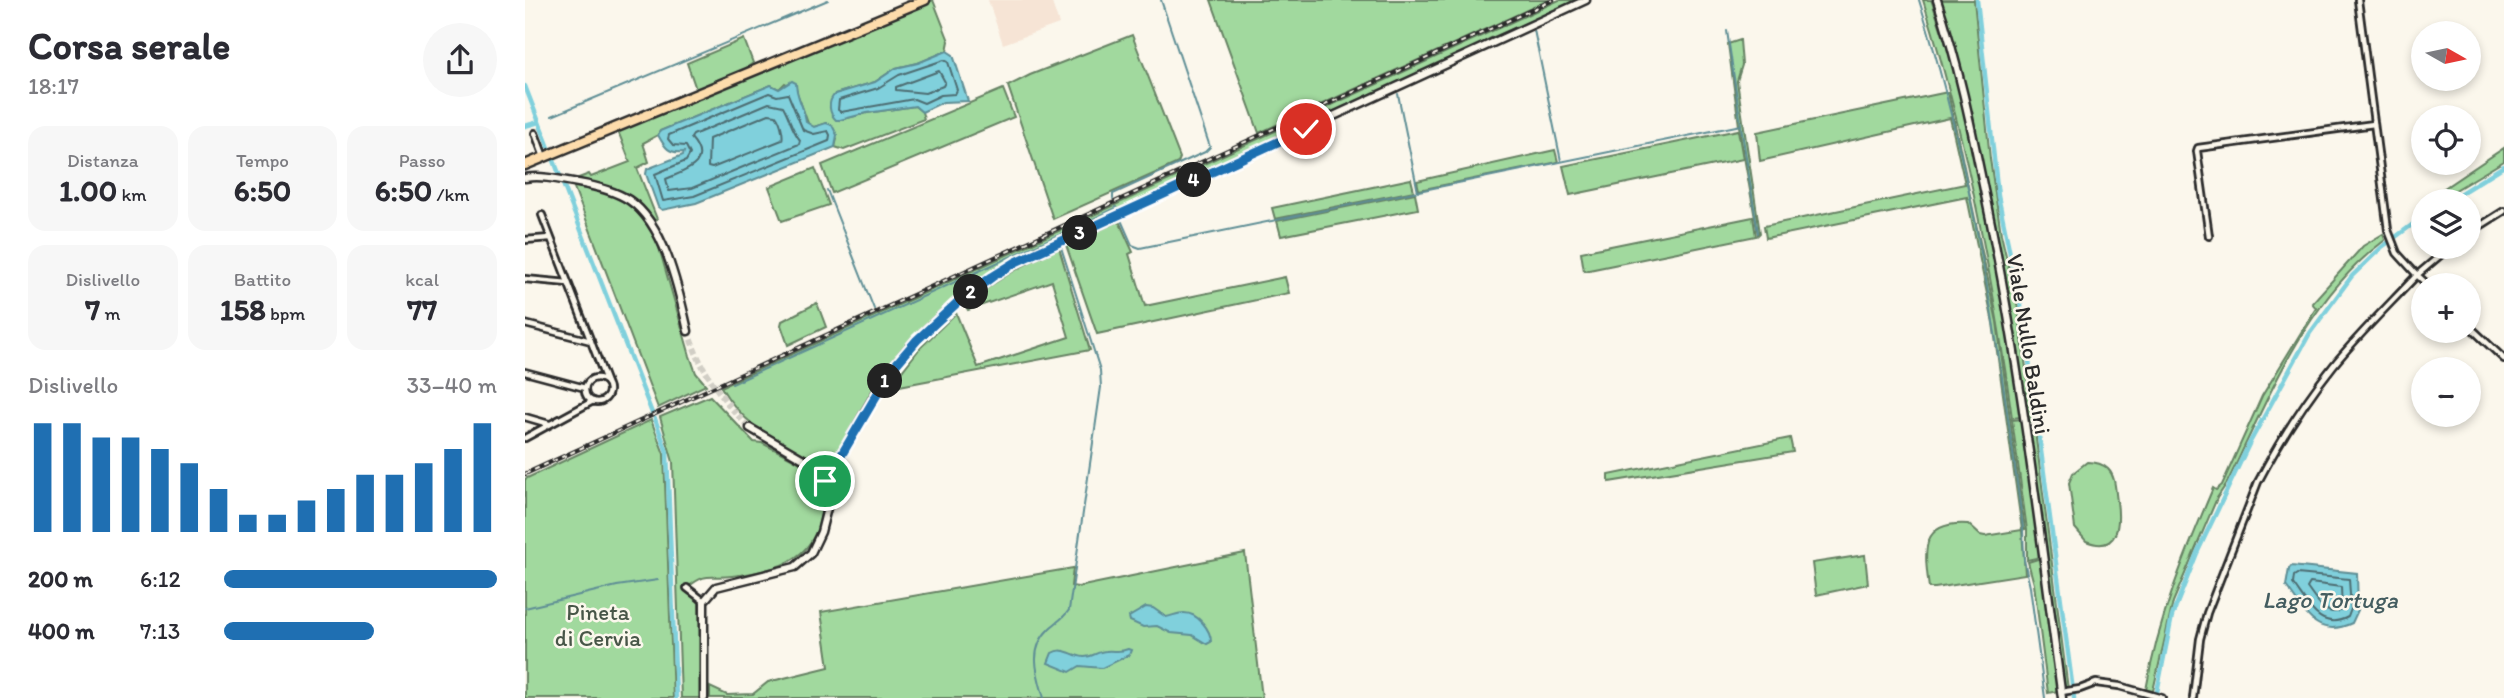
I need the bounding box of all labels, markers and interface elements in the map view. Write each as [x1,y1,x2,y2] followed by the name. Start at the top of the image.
[2411,21,2481,91] north arrow
[2411,21,2481,427] map controls
[28,23,230,69] text: Corsa serale
[423,23,497,97] button: share
[28,72,79,100] text: 18:17
[1276,99,1336,159] pin
[2411,105,2481,175] button: locate
[1287,110,1325,148] icon: check
[67,149,139,172] text: Distanza
[236,149,289,172] text: Tempo
[399,149,446,172] text: Passo
[1177,162,1211,198] pin: 4
[1188,168,1199,191] text: 4
[59,172,117,209] text: 1.00
[234,172,291,209] text: 6:50
[375,172,432,209] text: 6:50
[117,183,147,206] text: km
[432,183,470,206] text: /km
[2411,189,2481,259] button: layers
[1063,216,1097,250] pin: 3
[1074,221,1085,244] text: 3
[2001,252,2057,436] street label: Viale Nullo Baldini
[66,268,140,291] text: Dislivello
[234,268,291,291] text: Battito
[405,268,439,291] text: kcal
[2411,273,2481,343] button: +
[953,274,989,310] pin: 2
[966,280,976,303] text: 2
[85,291,100,328] text: 7
[220,291,266,328] text: 158
[407,291,437,328] text: 77
[100,302,120,325] text: m
[266,302,305,325] text: bpm
[2411,357,2481,427] button: −
[867,364,903,398] pin: 1
[880,369,889,392] text: 1
[28,371,118,399] text: Dislivello
[407,371,497,399] text: 33–40 m
[795,451,855,511] pin
[806,462,844,500] icon: arrive
[28,565,93,593] text: 200 m
[140,565,181,593] text: 6:12
[2262,585,2399,614] water label: Lago Tortuga
[555,598,641,652] park label: Pineta di Cervia
[28,617,95,645] text: 400 m
[140,617,180,645] text: 7:13

